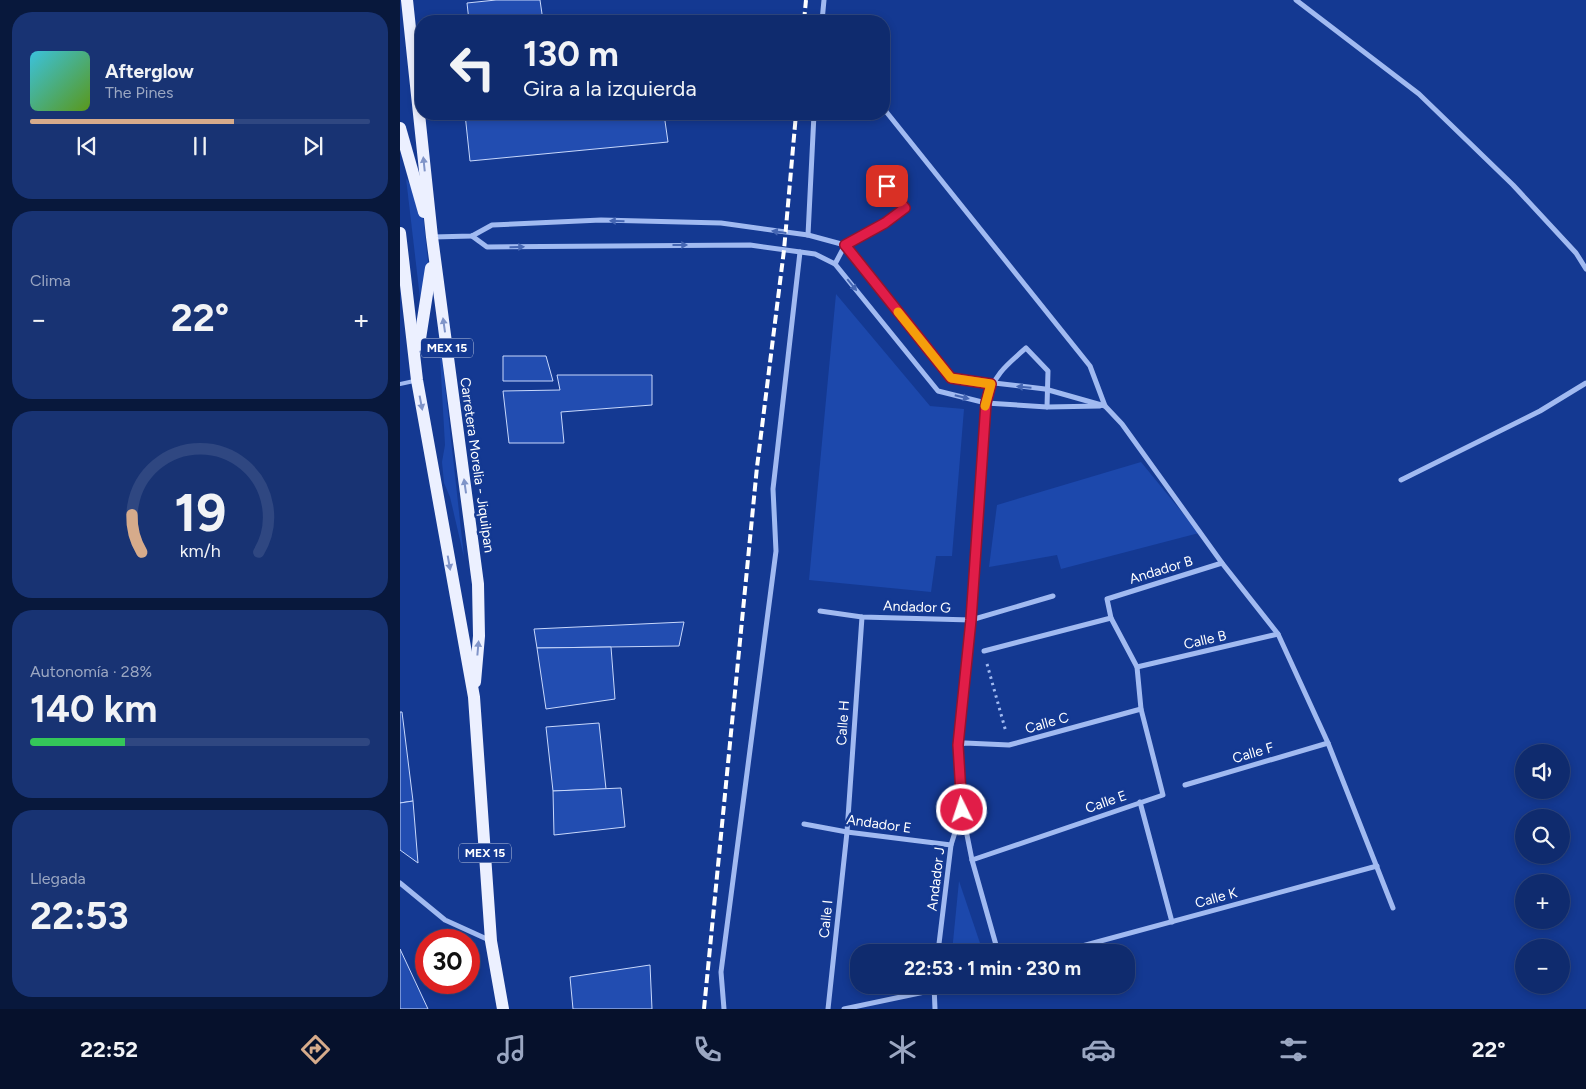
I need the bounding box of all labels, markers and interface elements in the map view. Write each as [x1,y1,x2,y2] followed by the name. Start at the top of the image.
[523,33,619,75] text: 130 m
[440,35,505,100] icon: left
[105,60,194,83] text: Afterglow
[523,75,697,102] text: Gira a la izquierda
[105,83,174,102] text: The Pines
[73,132,101,160] icon: previous
[186,132,214,160] icon: pause
[299,132,327,160] icon: next
[420,156,428,172] one-way arrow
[866,165,908,207] pin
[873,172,901,200] icon: arrive
[609,216,625,224] one-way arrow
[770,228,786,236] one-way arrow
[672,241,688,249] one-way arrow
[510,242,526,250] one-way arrow
[30,271,71,290] text: Clima
[846,278,857,291] one-way arrow
[171,295,229,341] text: 22°
[30,302,47,336] text: −
[353,302,370,336] text: +
[439,317,447,333] one-way arrow
[421,338,473,358] road number: MEX 15
[456,376,498,554] street label: Carretera Morelia - Jiquilpan
[1016,383,1032,391] one-way arrow
[955,394,970,402] one-way arrow
[417,396,425,412] one-way arrow
[461,478,469,494] one-way arrow
[174,482,226,544] text: 19
[180,540,220,561] text: km/h
[1127,552,1195,588] street label: Andador B
[445,556,453,572] one-way arrow
[883,597,952,617] street label: Andador G
[1182,627,1228,653] street label: Calle B
[475,640,483,656] one-way arrow
[30,662,152,681] text: Autonomía · 28%
[30,686,157,732] text: 140 km
[833,700,853,746] street label: Calle H
[1023,709,1071,737] street label: Calle C
[1230,739,1276,767] street label: Calle F
[1515,744,1570,994] map controls
[1515,744,1570,799] button: sound
[935,783,987,835] position arrow
[1083,787,1129,817] street label: Calle E
[1515,809,1570,864] button: search
[845,811,913,837] street label: Andador E
[459,844,511,862] road number: MEX 15
[924,846,948,912] street label: Andador J
[30,869,86,888] text: Llegada
[1515,874,1570,929] button: +
[1193,884,1239,912] street label: Calle K
[30,893,129,939] text: 22:53
[816,899,836,939] street label: Calle I
[415,929,480,994] speed limit sign: 30
[1515,939,1570,994] button: −
[904,957,1081,980] text: 22:53 · 1 min · 230 m
[298,1032,333,1067] icon: directions
[494,1032,529,1067] icon: music
[690,1032,725,1067] icon: phone
[885,1032,920,1067] icon: climate
[1081,1032,1116,1067] icon: car
[1276,1032,1311,1067] icon: filters
[80,1036,138,1063] text: 22:52
[1472,1036,1506,1063] text: 22°

